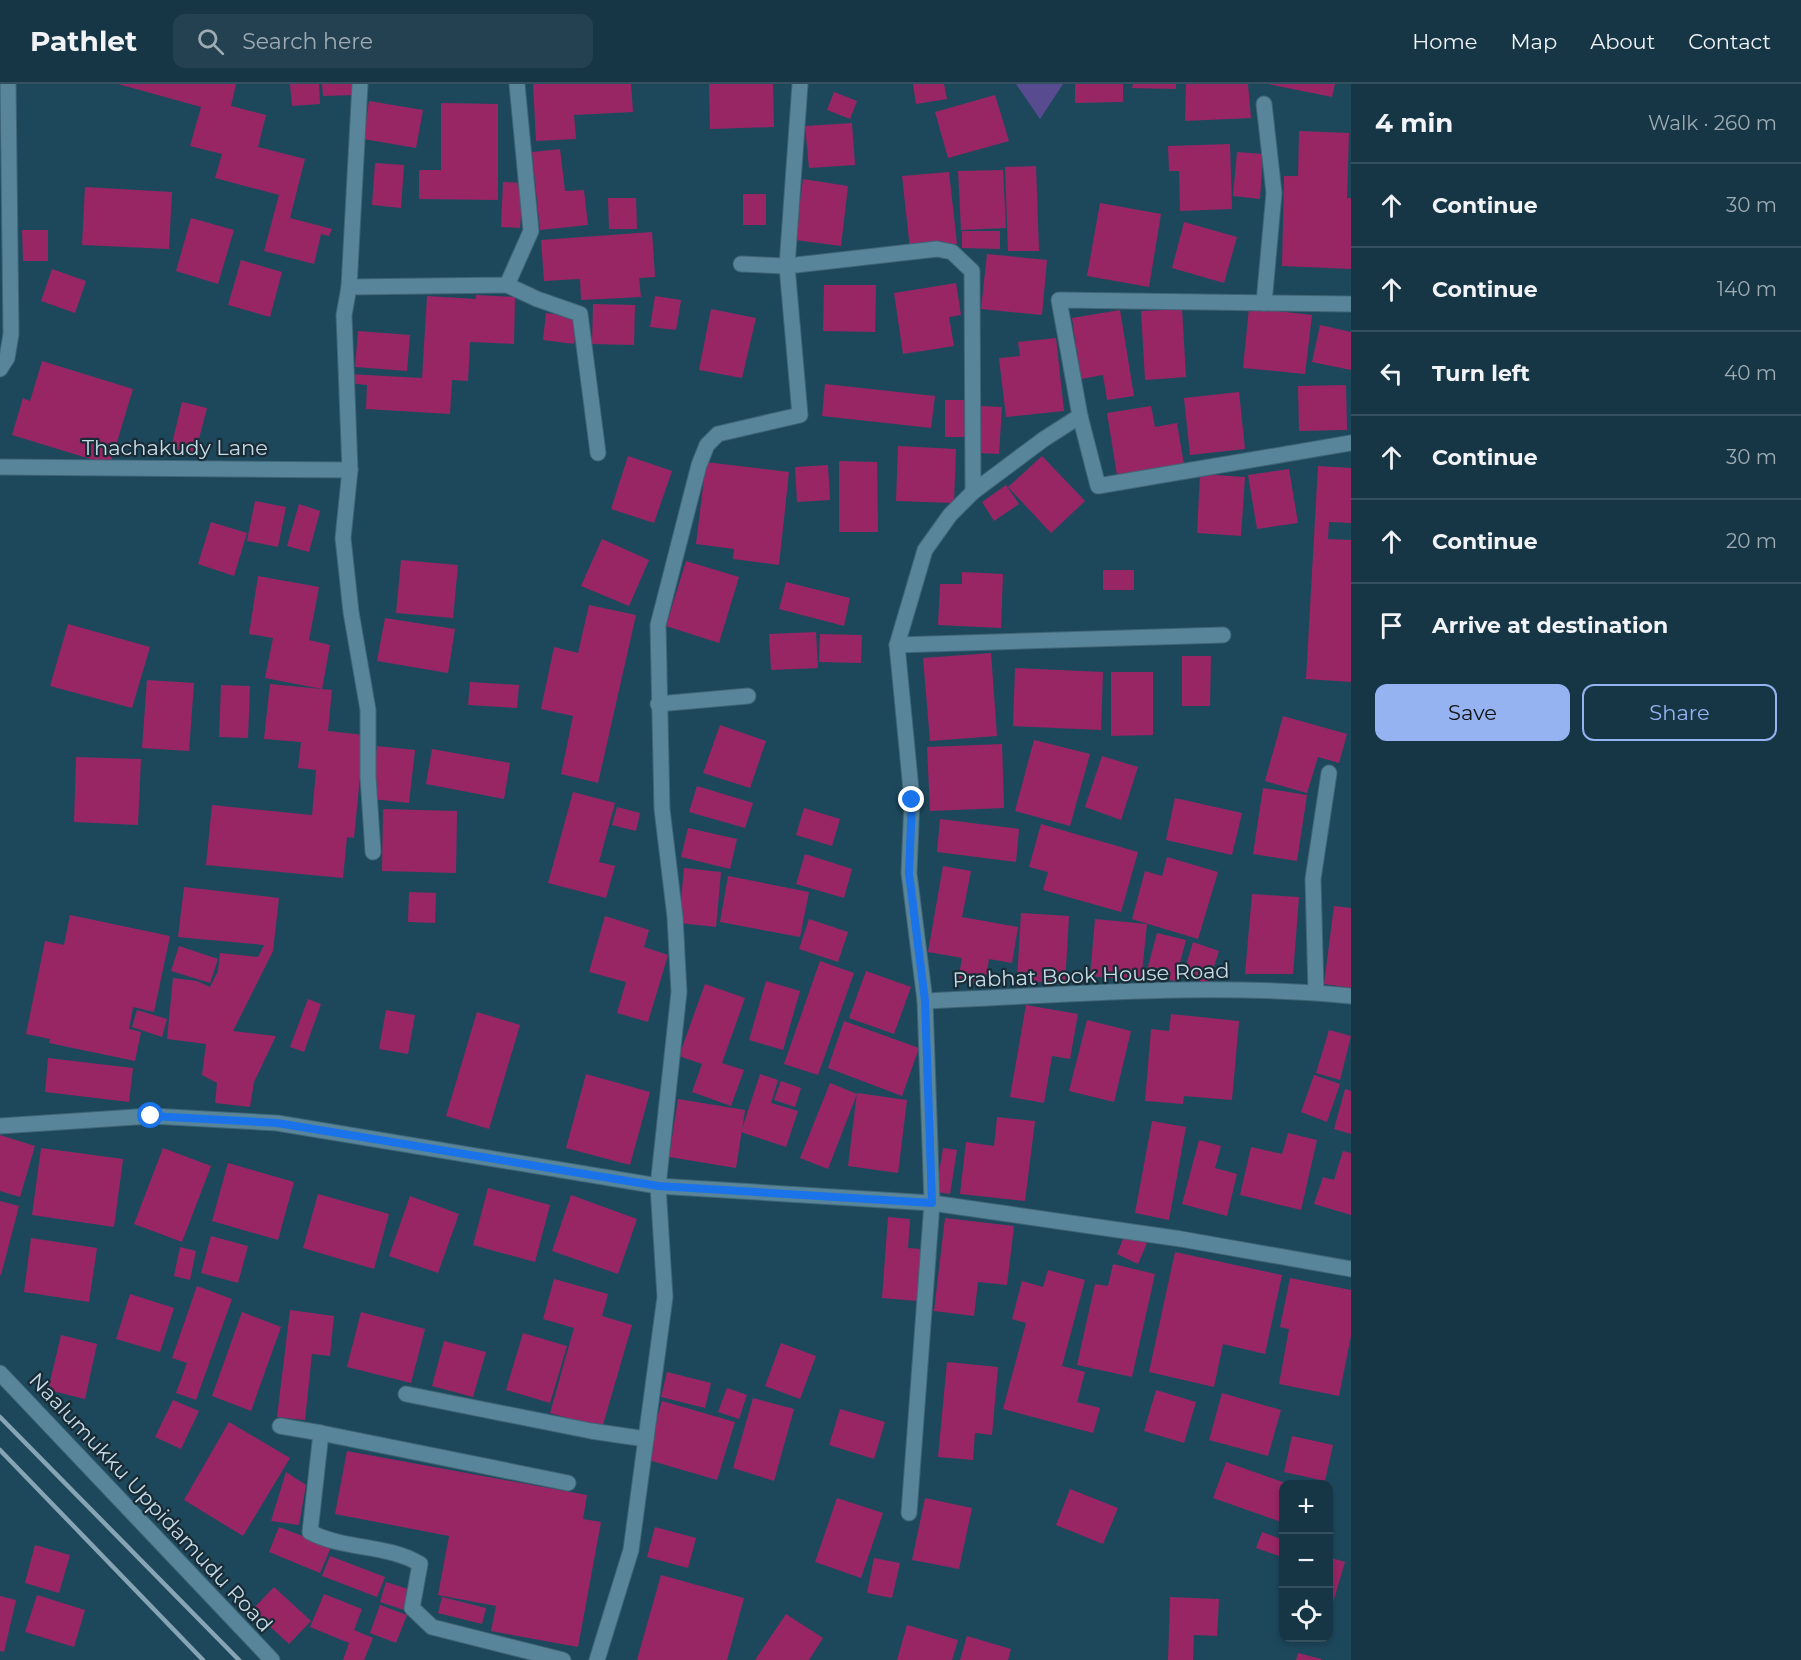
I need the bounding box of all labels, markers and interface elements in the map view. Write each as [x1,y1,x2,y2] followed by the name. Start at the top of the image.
[173,14,593,68] search box
[30,24,137,58] text: Pathlet
[194,25,227,58] icon: search
[242,28,373,55] text: Search here
[1412,29,1477,54] text: Home
[1510,29,1557,54] text: Map
[1590,29,1655,54] text: About
[1688,29,1771,54] text: Contact
[1375,107,1453,139] text: 4 min
[1648,111,1777,135] text: Walk · 260 m
[1375,189,1408,222] icon: ahead
[1432,192,1538,219] text: Continue
[1726,193,1777,217] text: 30 m
[1375,273,1408,306] icon: ahead
[1432,276,1538,303] text: Continue
[1717,277,1777,301] text: 140 m
[1375,357,1408,390] icon: left
[1432,360,1530,387] text: Turn left
[1724,361,1777,385] text: 40 m
[82,435,268,460] street label: Thachakudy Lane
[1375,441,1408,474] icon: ahead
[1432,444,1538,471] text: Continue
[1726,445,1777,469] text: 30 m
[1375,525,1408,558] icon: ahead
[1432,528,1538,555] text: Continue
[1726,529,1777,553] text: 20 m
[1375,609,1408,642] icon: arrive
[1432,612,1668,639] text: Arrive at destination
[1375,684,1570,741] button: Save
[1582,684,1777,741] button: Share
[898,786,924,812] route end
[952,958,1230,992] street label: Prabhat Book House Road
[137,1102,163,1128] route start
[24,1367,278,1637] street label: Naalumukku Uppidamudu Road
[1279,1480,1333,1642] map controls
[1279,1480,1333,1534] button: +
[1279,1534,1333,1588] button: −
[1279,1588,1333,1642] button: locate

